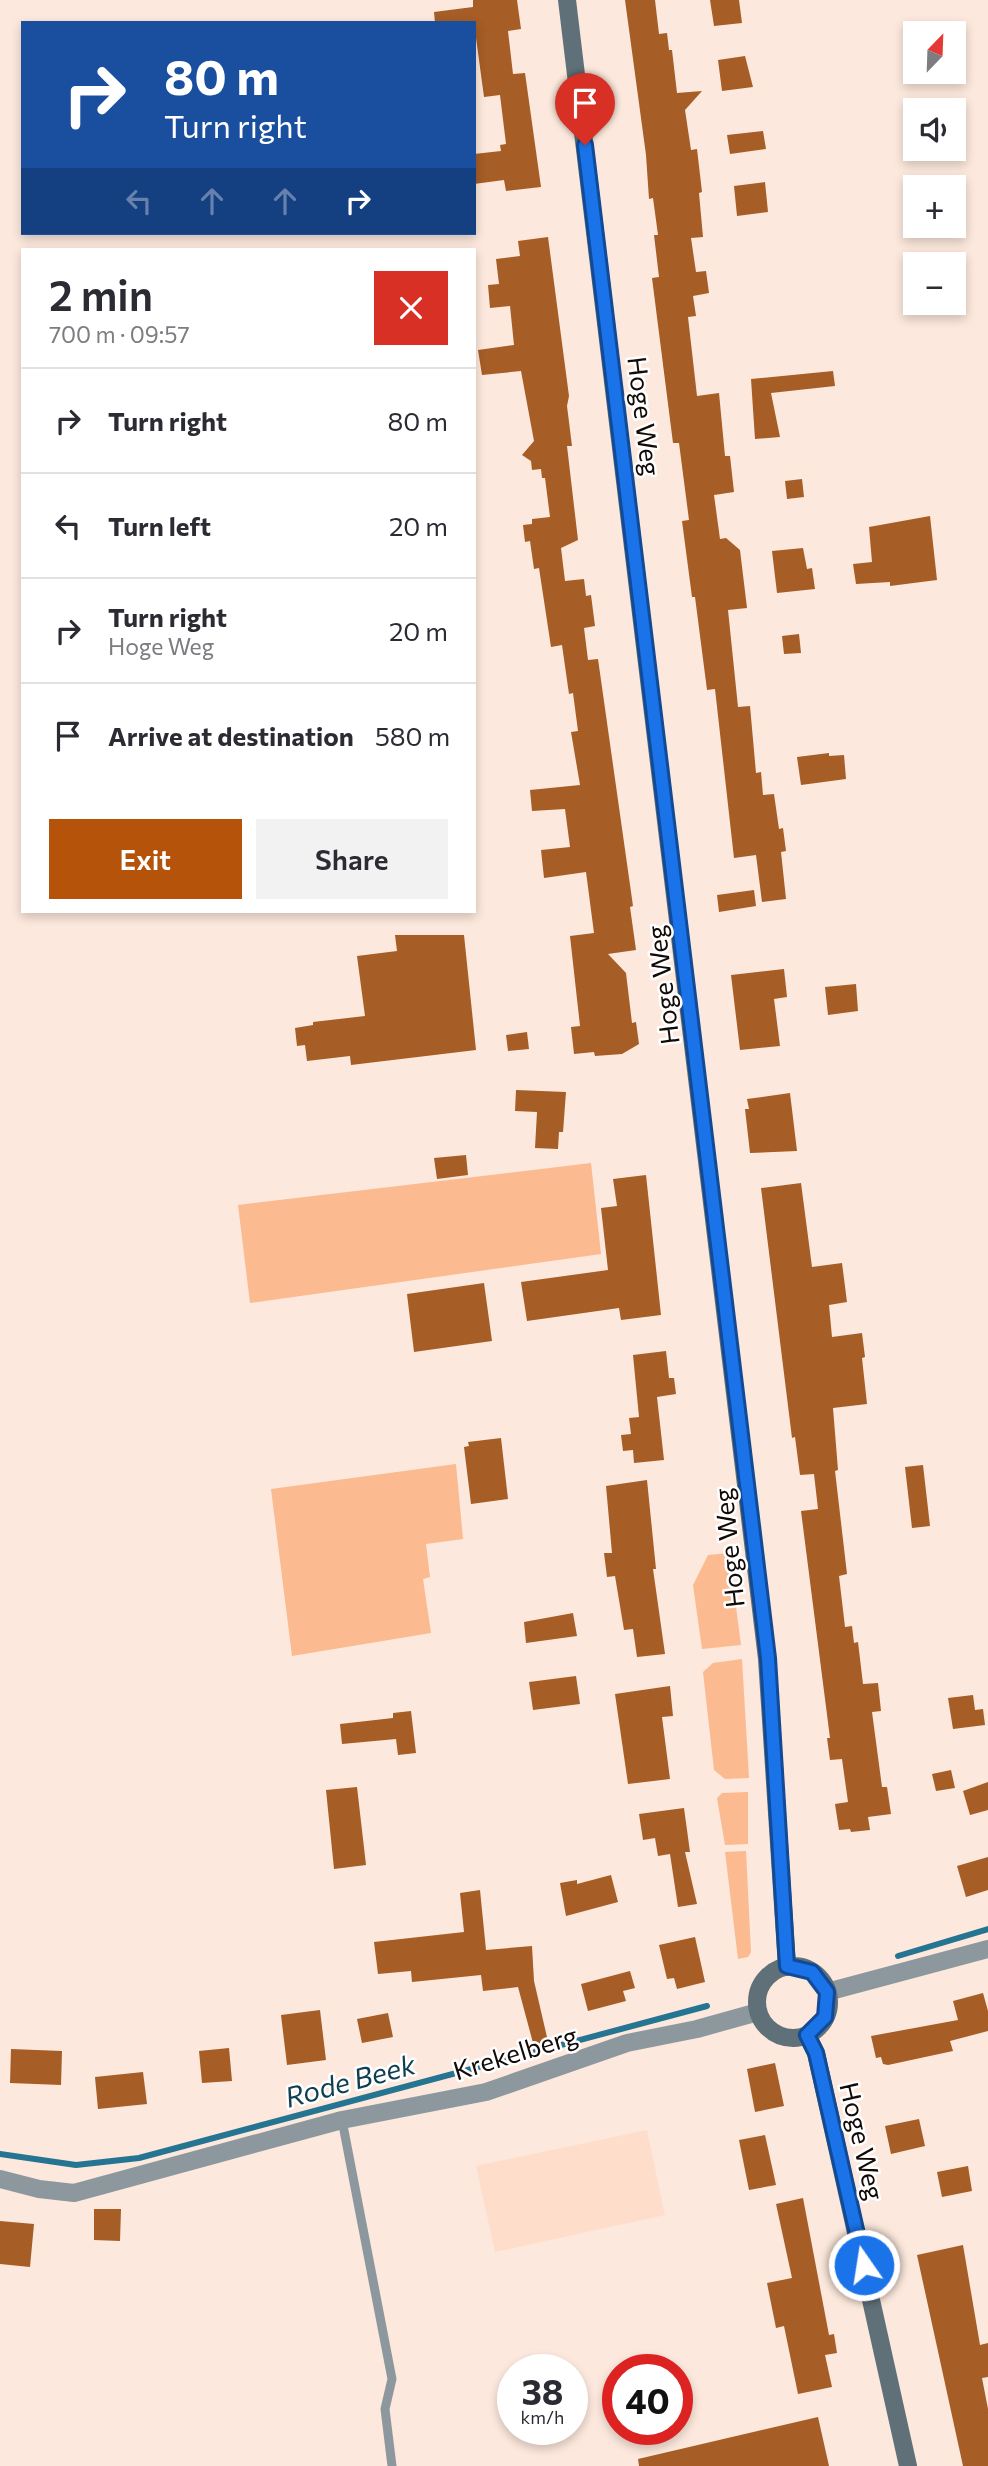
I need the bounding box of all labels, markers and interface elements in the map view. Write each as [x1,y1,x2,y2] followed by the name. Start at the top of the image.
[903,21,966,84] north arrow
[903,21,966,315] map controls
[164,45,279,105] text: 80 m
[49,49,140,140] icon: right
[555,73,615,145] pin
[566,84,604,122] icon: arrive
[903,98,966,161] button: sound
[164,105,307,145] text: Turn right
[903,175,966,238] button: +
[120,182,158,220] icon: left
[193,182,231,220] icon: ahead
[266,182,304,220] icon: ahead
[339,182,377,220] icon: right
[903,252,966,315] button: −
[49,268,153,320] text: 2 min
[374,271,448,345] button: close
[49,320,190,348] text: 700 m · 09:57
[622,355,668,477] street label: Hoge Weg
[49,402,87,440] icon: right
[108,405,227,436] text: Turn right
[388,405,448,436] text: 80 m
[49,507,87,545] icon: left
[108,510,211,541] text: Turn left
[389,510,448,541] text: 20 m
[108,601,227,632] text: Turn right
[49,612,87,650] icon: right
[389,615,448,646] text: 20 m
[108,632,214,660] text: Hoge Weg
[49,717,87,755] icon: arrive
[108,720,354,751] text: Arrive at destination
[375,720,450,751] text: 580 m
[49,819,242,899] button: Exit
[256,819,448,899] button: Share
[639,924,685,1046] street label: Hoge Weg
[706,1487,750,1609] street label: Hoge Weg
[449,2018,581,2086] street label: Krekelberg
[281,2046,420,2114] water label: Rode Beek
[834,2079,892,2203] street label: Hoge Weg
[827,2228,901,2302] position arrow
[602,2354,693,2445] speed limit sign: 40
[521,2369,564,2412] text: 38
[521,2406,564,2428] text: km/h

